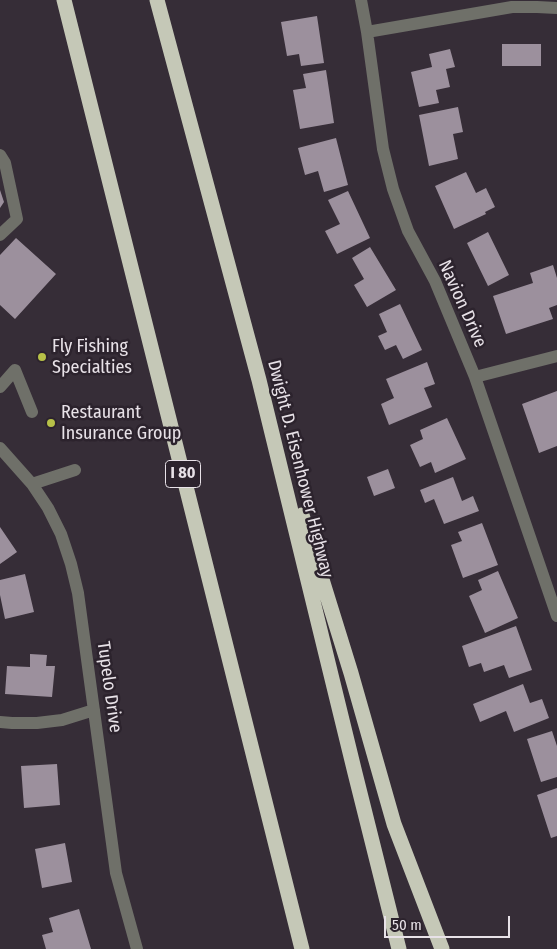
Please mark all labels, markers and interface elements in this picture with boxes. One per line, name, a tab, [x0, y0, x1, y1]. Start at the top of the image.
street label: Navion Drive	[433, 257, 491, 351]
place label: Fly Fishing Specialties	[52, 336, 132, 378]
marker: Fly Fishing Specialties	[36, 351, 48, 363]
street label: Dwight D. Eisenhower Highway	[262, 358, 338, 580]
place label: Restaurant Insurance Group	[61, 402, 181, 444]
marker: Restaurant Insurance Group	[45, 417, 57, 429]
road number: I 80	[166, 460, 200, 488]
street label: Tupelo Drive	[92, 640, 126, 734]
scale bar	[387, 906, 513, 938]
text: 50 m	[392, 916, 422, 934]

